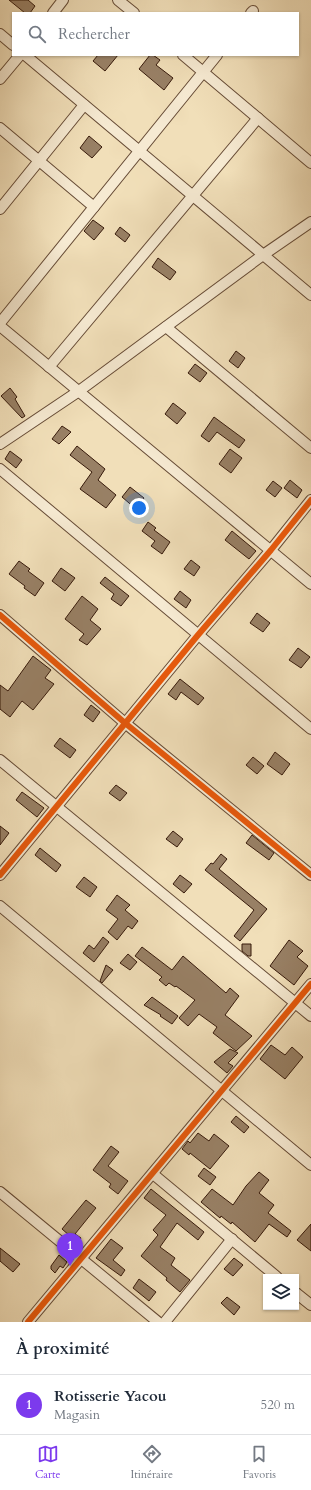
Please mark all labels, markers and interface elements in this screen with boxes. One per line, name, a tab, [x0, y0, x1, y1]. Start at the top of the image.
search box	[12, 12, 299, 56]
icon: search	[26, 23, 48, 45]
text: Rechercher	[58, 24, 130, 44]
your location	[129, 498, 149, 518]
pin: 1	[57, 1233, 83, 1266]
map controls	[263, 1274, 299, 1310]
button: layers	[263, 1274, 299, 1310]
text: À proximité	[16, 1337, 110, 1360]
text: Rotisserie Yacou	[54, 1386, 167, 1406]
text: 1	[26, 1396, 32, 1414]
text: 520 m	[261, 1396, 295, 1414]
text: Magasin	[54, 1406, 100, 1424]
tab: Carte	[35, 1443, 61, 1482]
tab: Itinéraire	[130, 1443, 173, 1482]
tab: Favoris	[243, 1443, 276, 1482]

